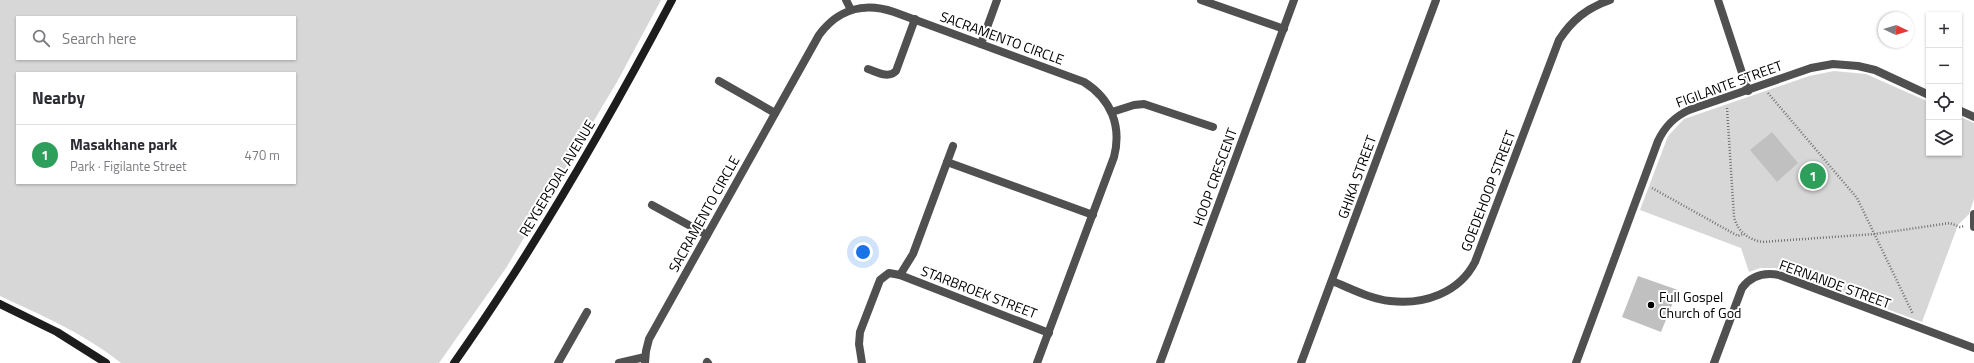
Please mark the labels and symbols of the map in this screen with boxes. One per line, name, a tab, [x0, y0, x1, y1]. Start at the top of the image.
street label: SACRAMENTO CIRCLE	[937, 5, 1067, 70]
north arrow	[1878, 12, 1914, 48]
street label: FIGILANTE STREET	[1673, 54, 1786, 113]
street label: REYGERSDAL AVENUE	[513, 115, 600, 240]
street label: HOOP CRESCENT	[1187, 124, 1242, 229]
street label: GOEDEHOOP STREET	[1455, 127, 1521, 254]
street label: GHIKA STREET	[1332, 132, 1382, 221]
street label: SACRAMENTO CIRCLE	[663, 151, 744, 276]
pin: 1	[1800, 161, 1826, 191]
your location	[853, 242, 873, 262]
street label: FERNANDE STREET	[1776, 254, 1894, 314]
street label: STARBROEK STREET	[918, 260, 1041, 324]
place label: Full Gospel Church of God	[1659, 286, 1742, 323]
marker: Full Gospel Church of God	[1646, 300, 1656, 310]

